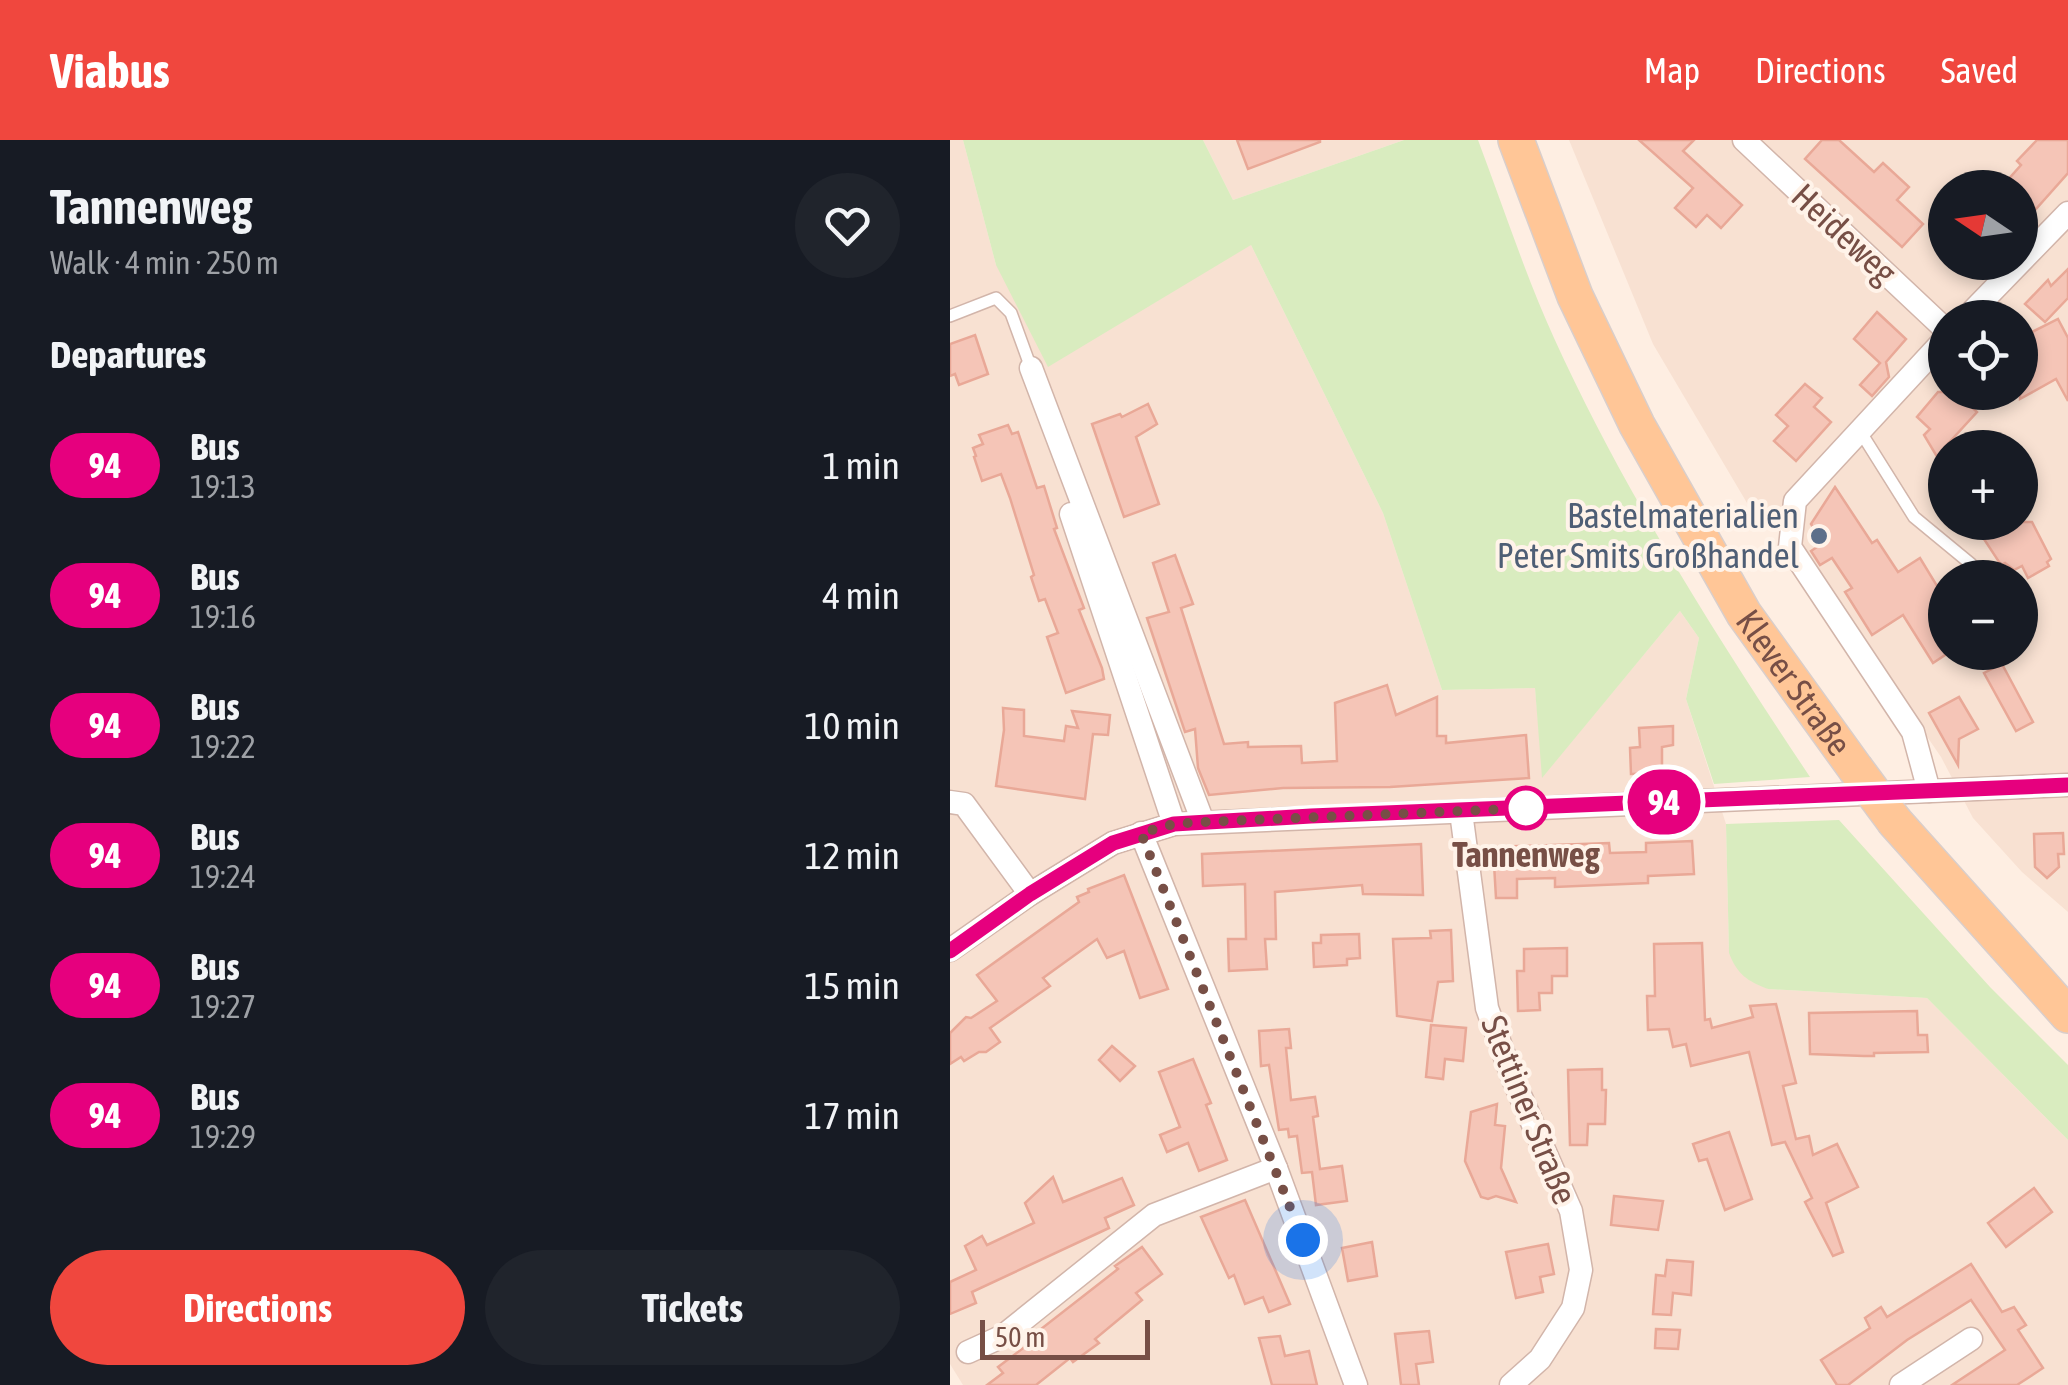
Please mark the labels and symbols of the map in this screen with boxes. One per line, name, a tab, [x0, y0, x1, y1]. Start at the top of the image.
north arrow	[1928, 170, 2038, 280]
street label: Heideweg	[1784, 175, 1905, 292]
place label: Bastelmaterialien Peter Smits Großhandel	[1497, 495, 1799, 575]
marker: Bastelmaterialien Peter Smits Großhandel	[1808, 525, 1830, 547]
street label: Klever Straße	[1729, 602, 1860, 763]
line badge: 94	[1619, 770, 1709, 834]
marker: Tannenweg	[1505, 787, 1547, 829]
place label: Tannenweg	[1452, 834, 1601, 874]
street label: Stettiner Straße	[1474, 1010, 1586, 1210]
your location	[1278, 1215, 1328, 1265]
scale bar	[980, 1315, 1150, 1360]

